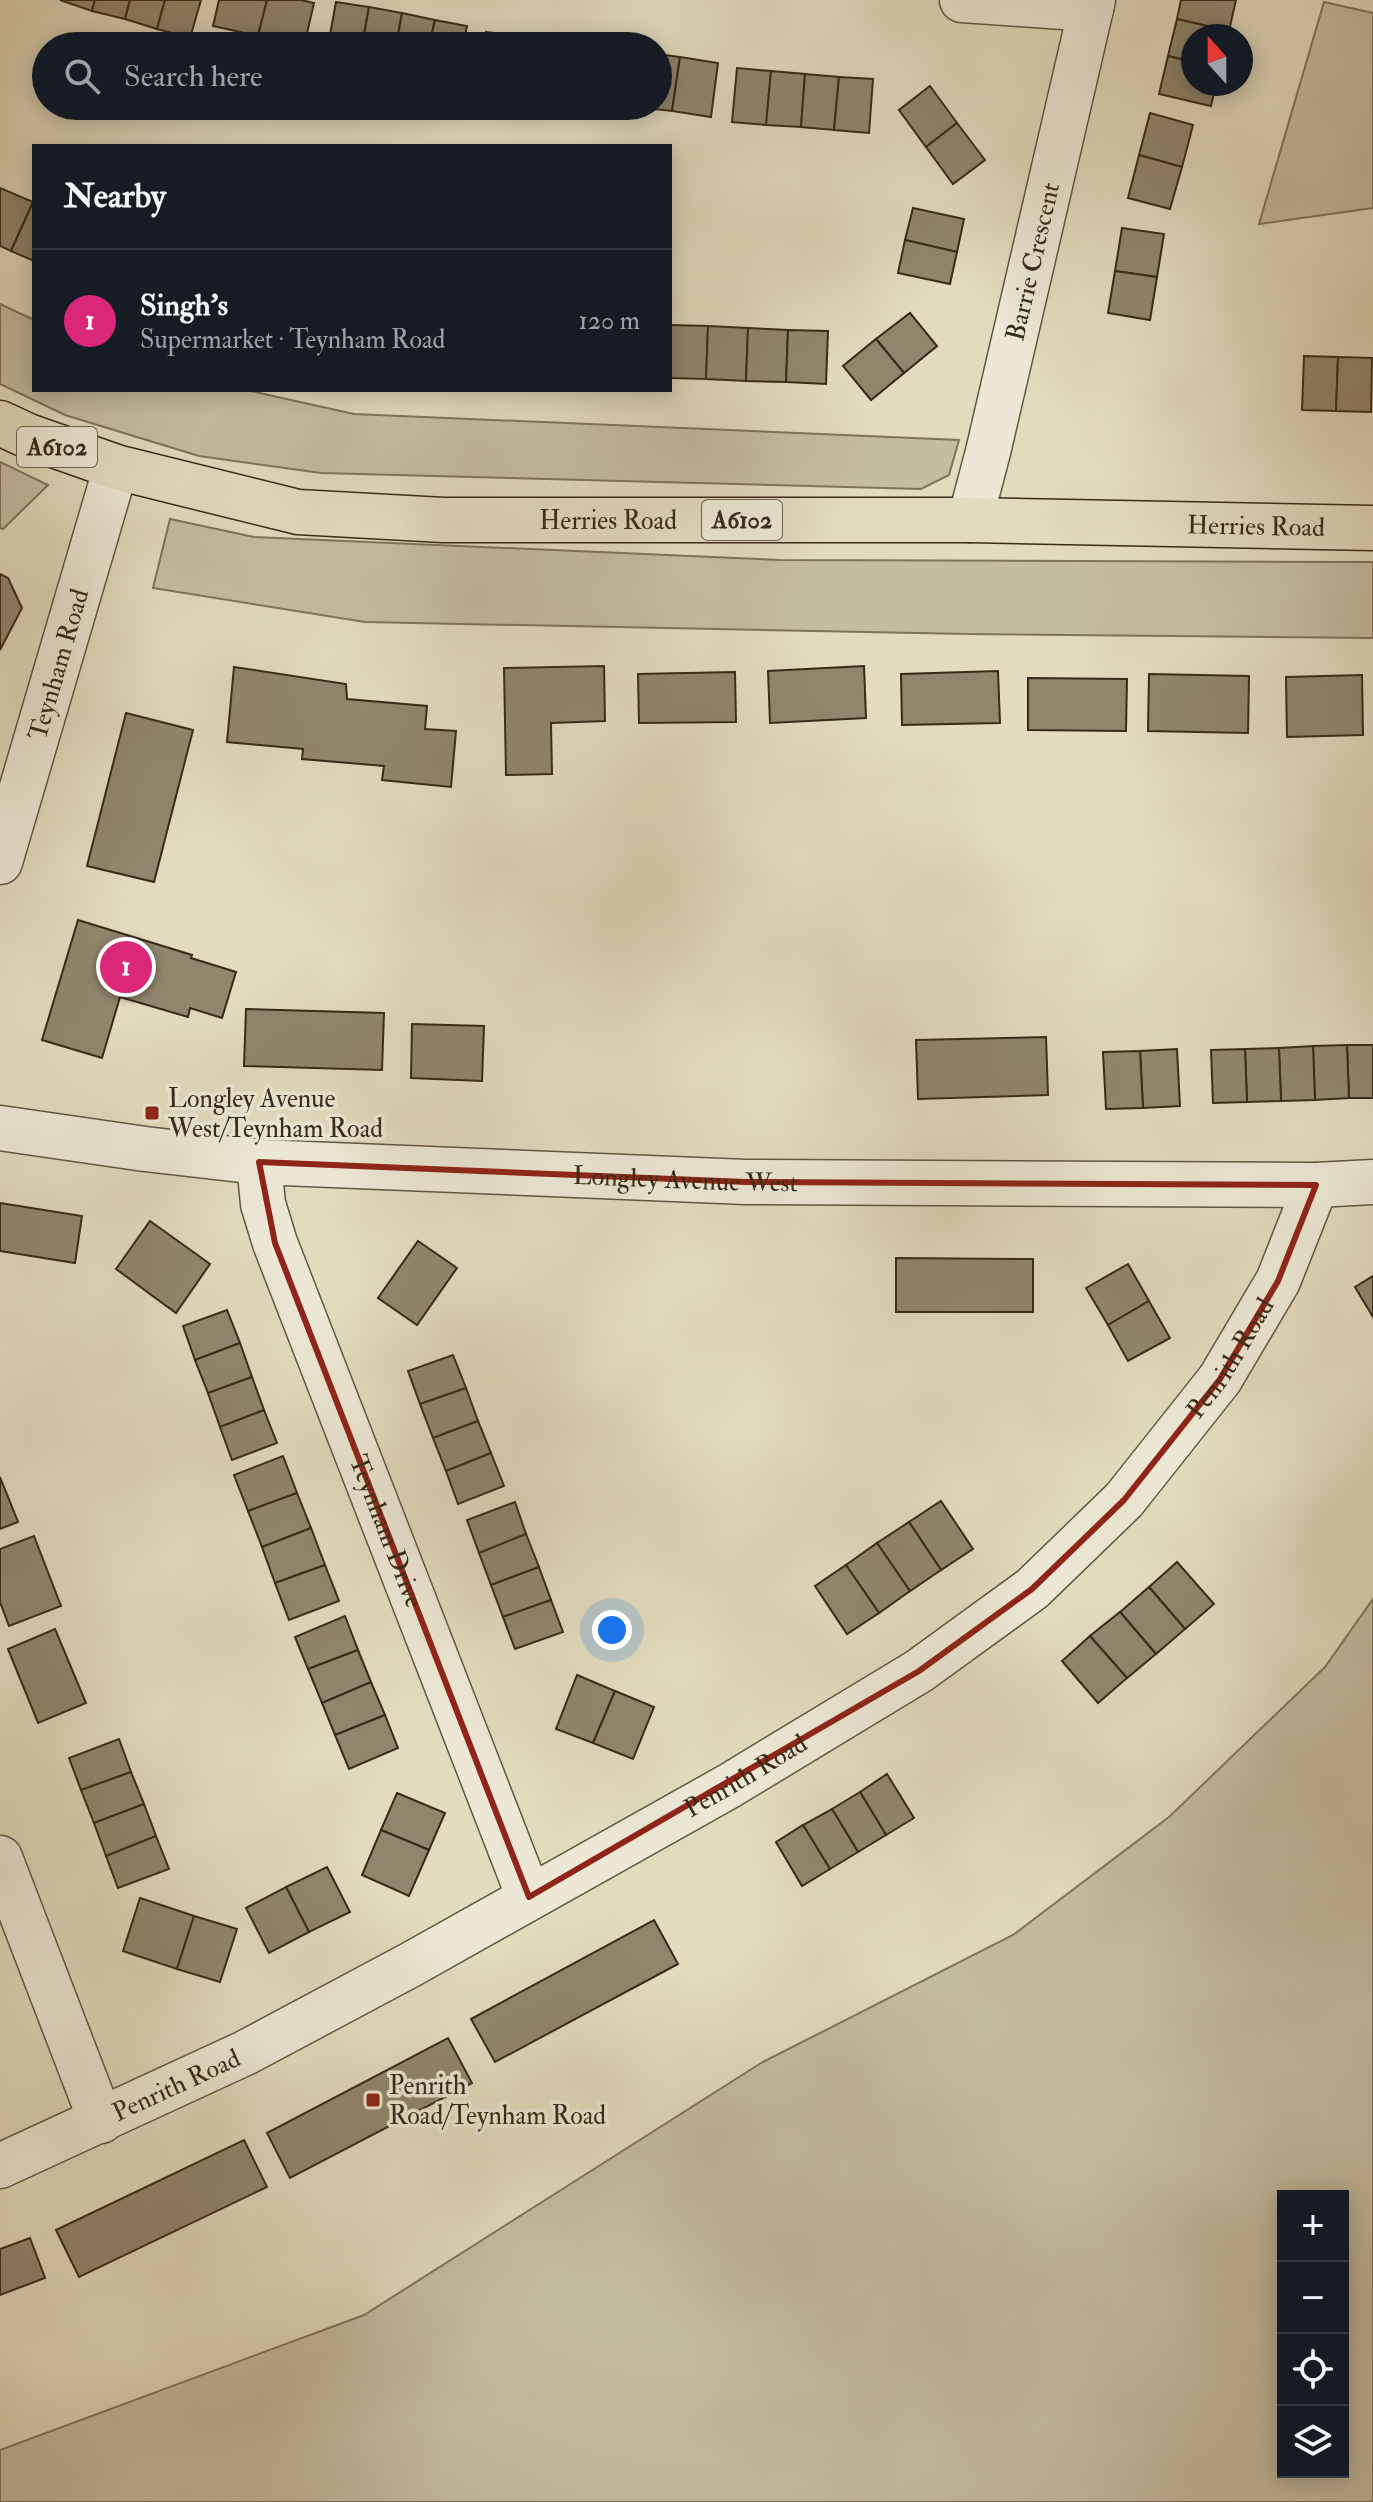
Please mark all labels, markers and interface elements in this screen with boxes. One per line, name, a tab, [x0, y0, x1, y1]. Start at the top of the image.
north arrow	[1181, 24, 1253, 96]
search box	[32, 32, 672, 120]
icon: search	[60, 54, 104, 98]
text: Search here	[124, 58, 263, 95]
text: Nearby	[64, 175, 166, 218]
street label: Barrie Crescent	[999, 179, 1067, 344]
text: Singh's	[140, 287, 228, 324]
text: 1	[85, 305, 95, 337]
text: 120 m	[579, 305, 640, 337]
text: Supermarket · Teynham Road	[140, 324, 445, 356]
road number: A6102	[17, 427, 97, 467]
road number: A6102	[702, 500, 782, 540]
street label: Herries Road	[539, 505, 677, 537]
street label: Herries Road	[1187, 509, 1325, 544]
street label: Teynham Road	[22, 585, 96, 744]
pin: 1	[100, 937, 152, 997]
place label: Longley Avenue West/Teynham Road	[167, 1083, 383, 1145]
marker: Longley Avenue West/Teynham Road	[143, 1104, 161, 1122]
street label: Longley Avenue West	[572, 1160, 798, 1199]
street label: Penrith Road	[1180, 1292, 1282, 1425]
street label: Teynham Drive	[342, 1450, 430, 1613]
your location	[592, 1610, 632, 1650]
street label: Penrith Road	[679, 1727, 813, 1825]
street label: Penrith Road	[108, 2042, 246, 2129]
place label: Penrith Road/Teynham Road	[389, 2070, 606, 2132]
marker: Penrith Road/Teynham Road	[364, 2091, 382, 2109]
map controls	[1277, 2190, 1349, 2478]
button: +	[1277, 2190, 1349, 2262]
button: −	[1277, 2262, 1349, 2334]
button: locate	[1277, 2334, 1349, 2406]
button: layers	[1277, 2406, 1349, 2478]

